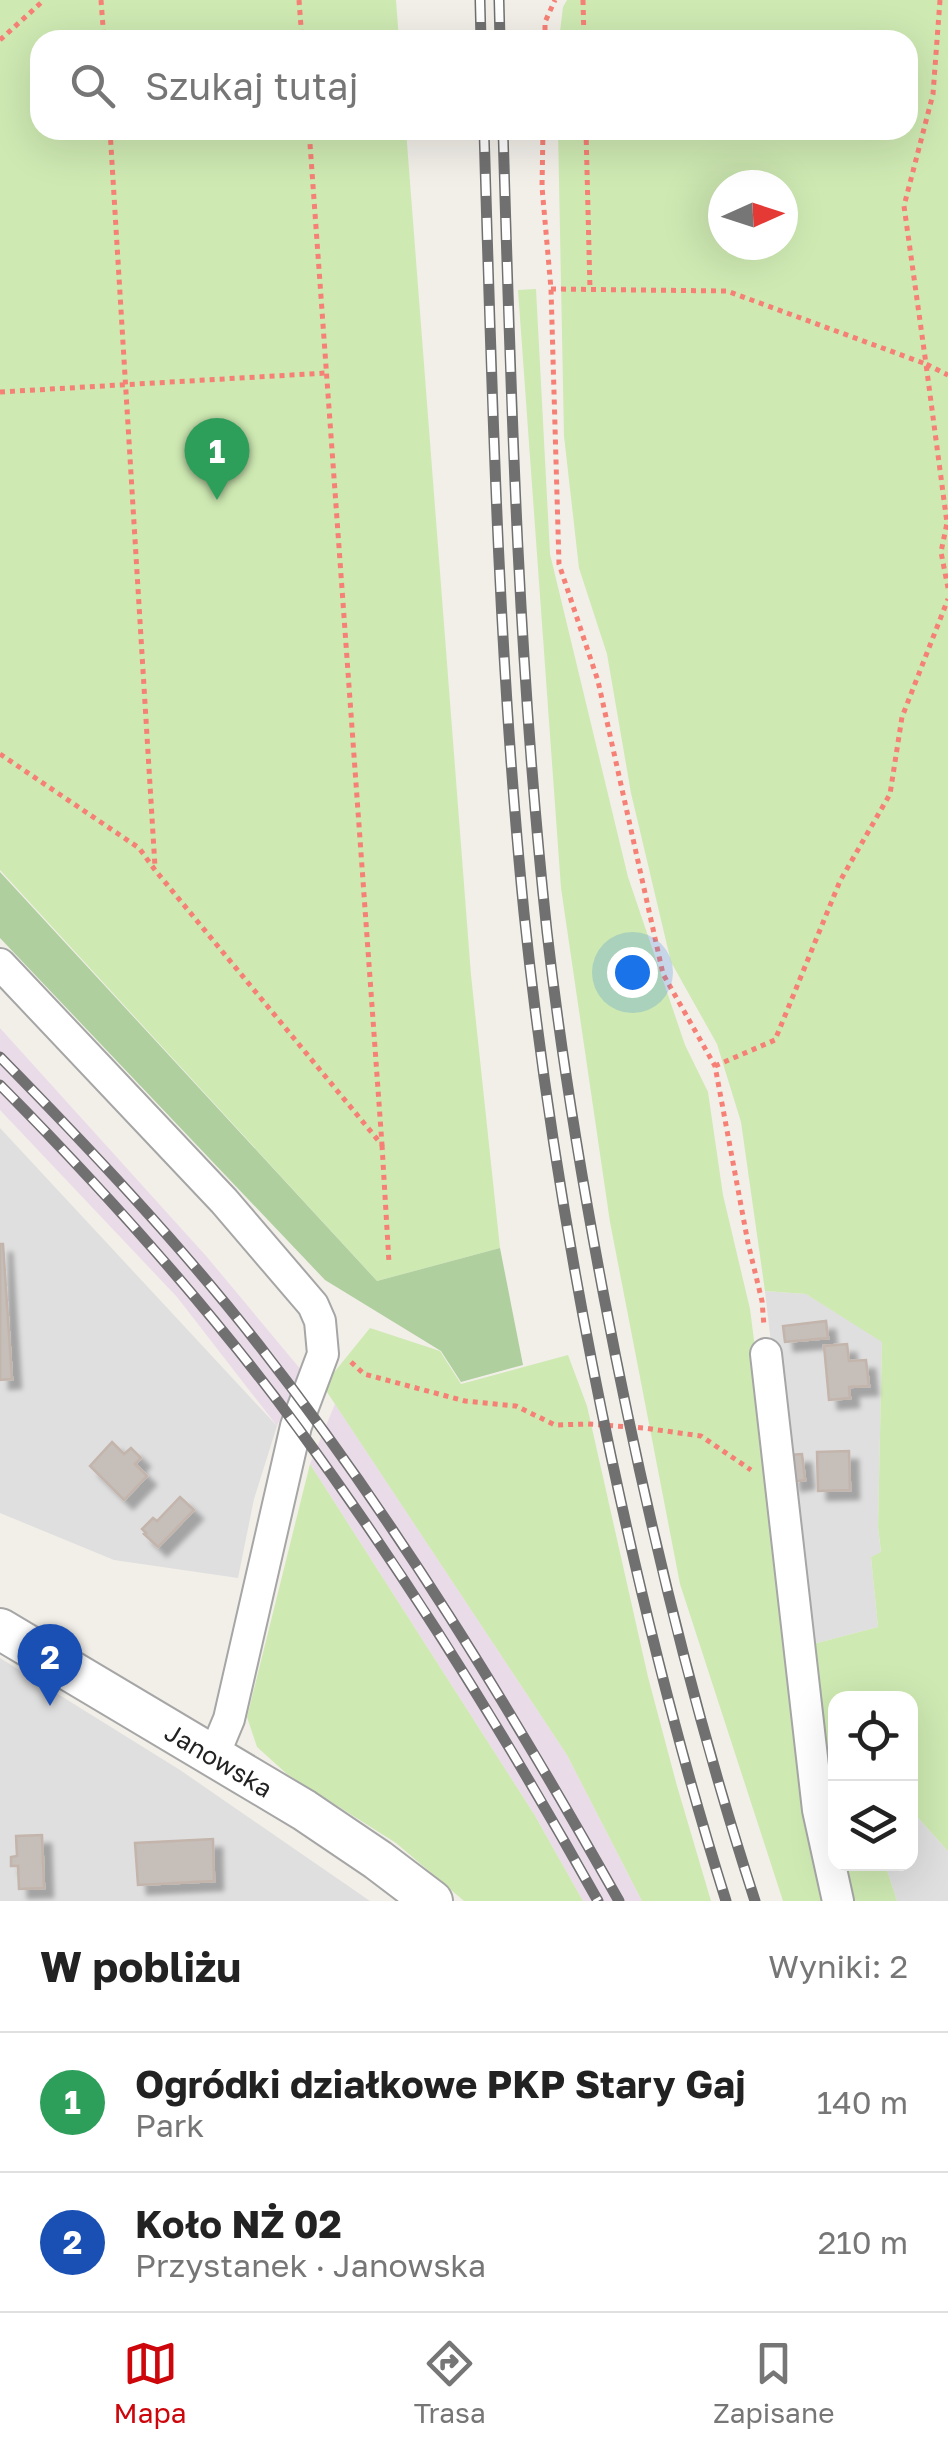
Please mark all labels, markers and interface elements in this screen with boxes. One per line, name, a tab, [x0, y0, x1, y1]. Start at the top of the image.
search box	[30, 30, 918, 140]
icon: search	[65, 58, 120, 113]
text: Szukaj tutaj	[145, 63, 359, 108]
north arrow	[708, 170, 798, 260]
pin: 1	[184, 418, 250, 500]
your location	[607, 947, 658, 998]
pin: 2	[18, 1624, 82, 1706]
map controls	[828, 1691, 918, 1871]
button: locate	[828, 1691, 918, 1781]
street label: Janowska	[160, 1716, 278, 1803]
button: layers	[828, 1781, 918, 1871]
text: W pobliżu	[40, 1941, 241, 1991]
text: Wyniki: 2	[768, 1947, 908, 1985]
text: Ogródki działkowe PKP Stary Gaj	[135, 2061, 746, 2106]
text: 1	[64, 2083, 81, 2121]
text: 140 m	[817, 2083, 908, 2121]
text: Park	[135, 2106, 204, 2144]
text: Koło NŻ 02	[135, 2201, 342, 2246]
text: 2	[63, 2223, 82, 2261]
text: 210 m	[818, 2223, 908, 2261]
text: Przystanek · Janowska	[135, 2246, 486, 2284]
tab: Mapa	[114, 2336, 187, 2429]
tab: Trasa	[414, 2336, 486, 2429]
tab: Zapisane	[713, 2336, 834, 2429]

